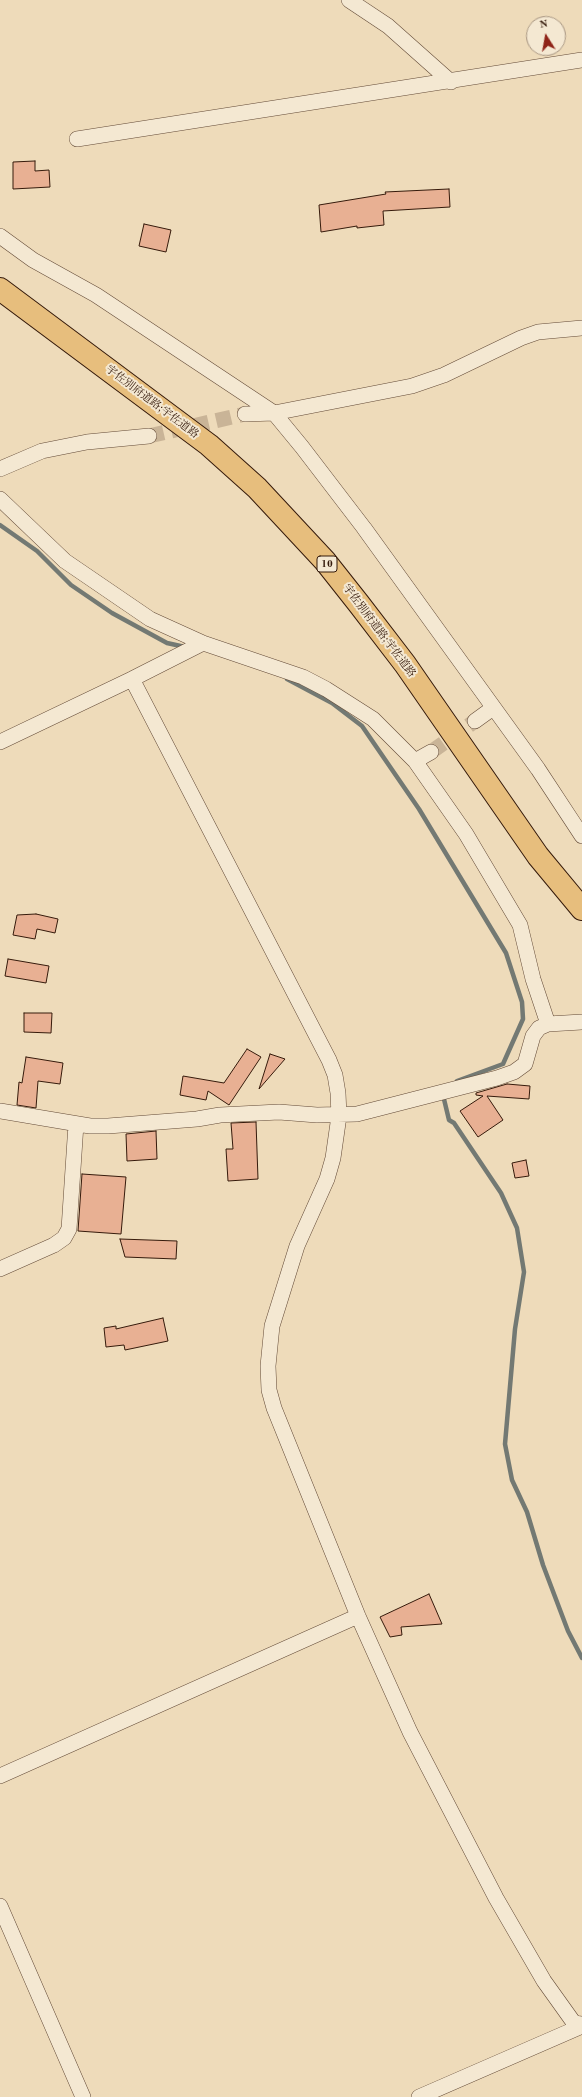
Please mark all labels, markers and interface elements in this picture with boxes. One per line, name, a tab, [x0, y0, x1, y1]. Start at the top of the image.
north arrow	[526, 16, 566, 56]
text: N	[539, 19, 549, 31]
street label: 宇佐別府道路;宇佐道路	[103, 363, 201, 441]
road number: 10	[317, 556, 337, 572]
street label: 宇佐別府道路;宇佐道路	[340, 582, 418, 680]

